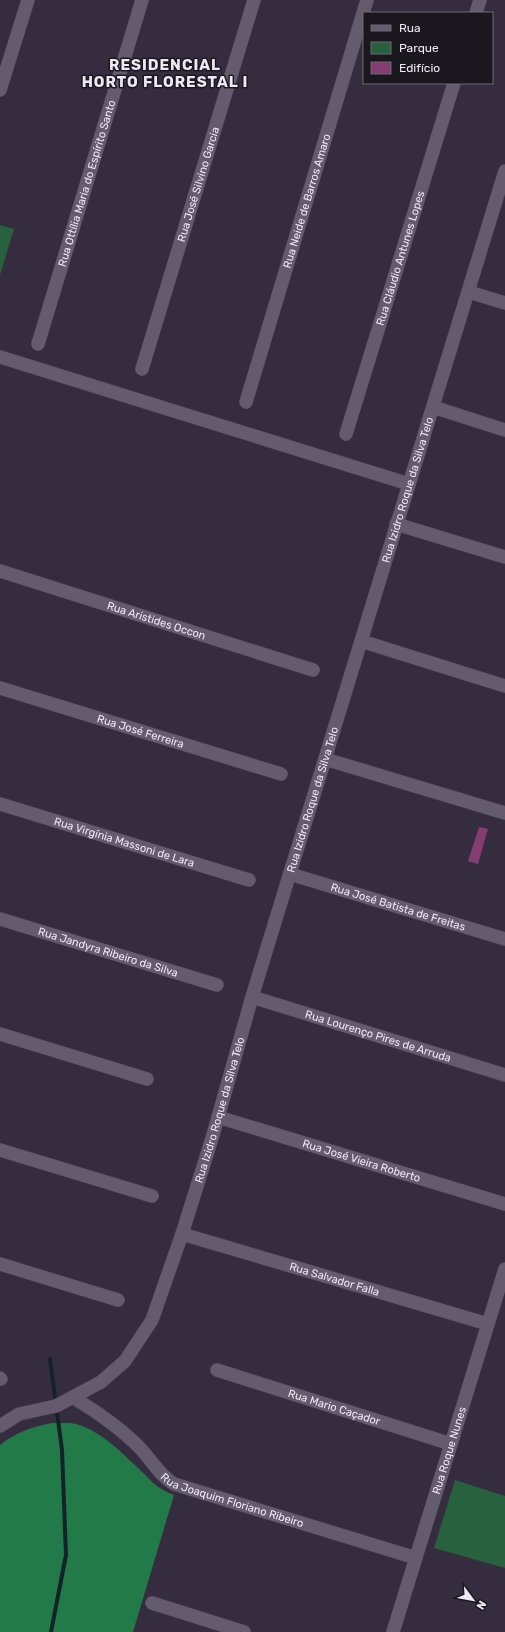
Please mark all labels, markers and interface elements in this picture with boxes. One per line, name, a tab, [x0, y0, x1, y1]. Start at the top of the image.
legend	[363, 12, 493, 84]
text: Rua	[399, 21, 421, 35]
text: Parque	[399, 41, 439, 55]
district label: RESIDENCIAL HORTO FLORESTAL I	[82, 56, 248, 91]
text: Edifício	[399, 61, 440, 75]
street label: Rua Ottília Maria do Espírito Santo	[55, 98, 118, 268]
street label: Rua José Silvino Garcia	[174, 125, 222, 243]
street label: Rua Neide de Barros Amaro	[280, 132, 333, 270]
street label: Rua Cláudio Antunes Lopes	[373, 189, 427, 327]
street label: Rua Izidro Roque da Silva Telo	[379, 415, 436, 564]
street label: Rua Aristides Occon	[105, 599, 207, 642]
street label: Rua José Ferreira	[96, 712, 186, 750]
street label: Rua Izidro Roque da Silva Telo	[284, 725, 341, 874]
street label: Rua Virgínia Massoni de Lara	[53, 814, 196, 869]
street label: Rua José Batista de Freitas	[329, 880, 467, 933]
street label: Rua Jandyra Ribeiro da Silva	[37, 924, 180, 979]
street label: Rua Lourenço Pires de Arruda	[304, 1007, 453, 1065]
street label: Rua Izidro Roque da Silva Telo	[192, 1035, 247, 1185]
street label: Rua José Vieira Roberto	[301, 1136, 422, 1185]
street label: Rua Salvador Falla	[288, 1259, 381, 1298]
street label: Rua Mario Caçador	[287, 1386, 383, 1428]
street label: Rua Roque Nunes	[429, 1405, 469, 1496]
street label: Rua Joaquim Floriano Ribeiro	[158, 1470, 305, 1530]
north arrow	[453, 1580, 493, 1620]
text: N	[473, 1598, 489, 1612]

